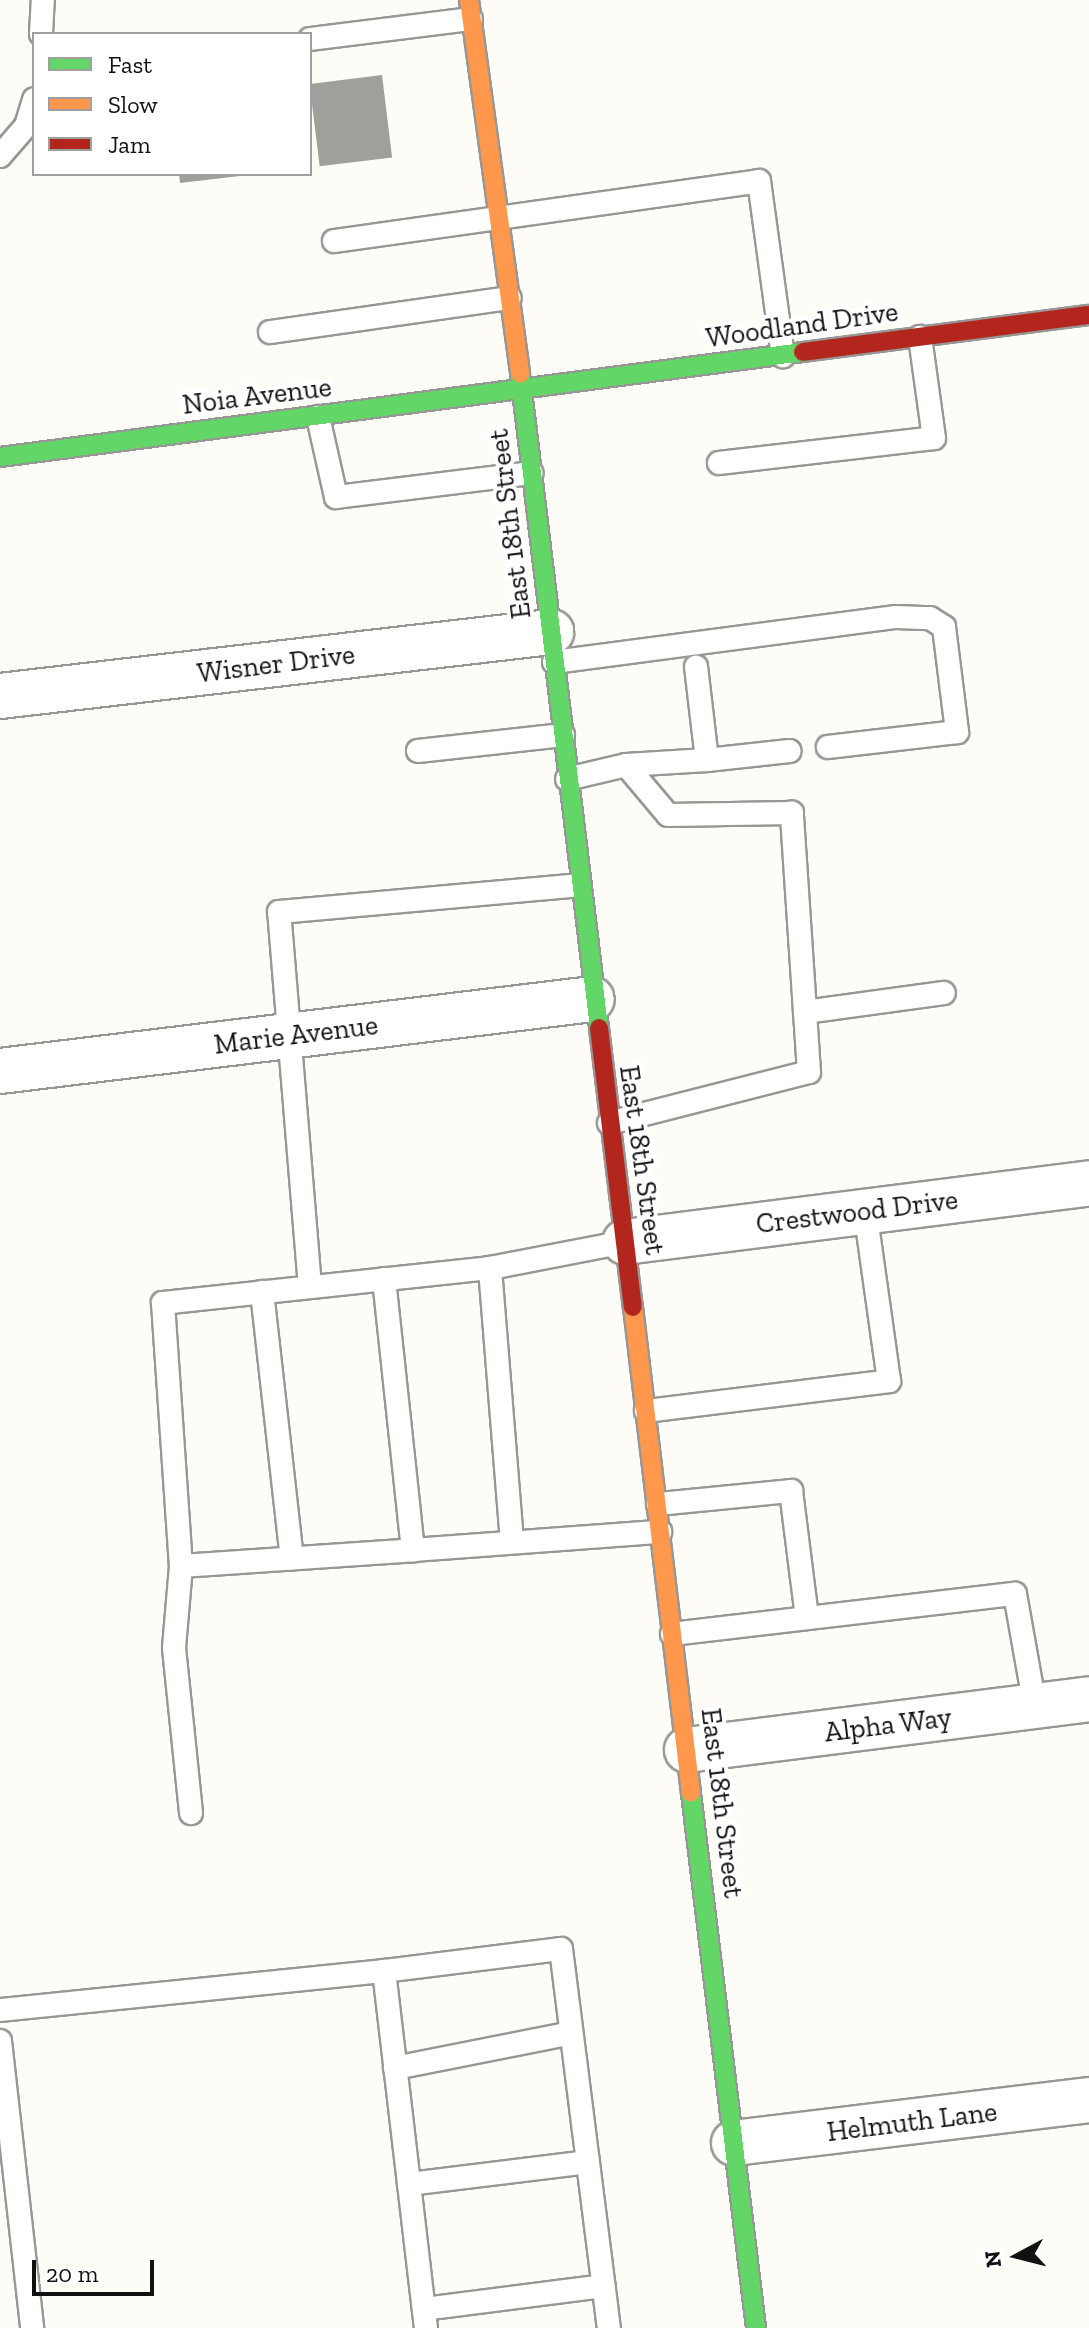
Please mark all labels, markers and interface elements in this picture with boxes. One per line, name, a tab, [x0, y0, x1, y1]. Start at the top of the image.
legend	[32, 32, 312, 176]
text: Fast	[108, 50, 152, 79]
text: Slow	[108, 90, 158, 119]
text: Jam	[108, 130, 151, 159]
street label: Woodland Drive	[704, 295, 900, 355]
street label: Noia Avenue	[180, 370, 334, 422]
street label: East 18th Street	[482, 427, 538, 621]
street label: Wisner Drive	[195, 638, 357, 690]
street label: Marie Avenue	[212, 1008, 380, 1062]
street label: East 18th Street	[612, 1063, 672, 1257]
street label: Crestwood Drive	[754, 1183, 960, 1241]
street label: Alpha Way	[822, 1700, 954, 1750]
street label: East 18th Street	[694, 1706, 750, 1900]
street label: Helmuth Lane	[825, 2095, 999, 2149]
north arrow	[977, 2216, 1057, 2296]
scale bar	[36, 2244, 158, 2294]
text: N	[978, 2249, 1007, 2269]
text: 20 m	[46, 2259, 98, 2288]

